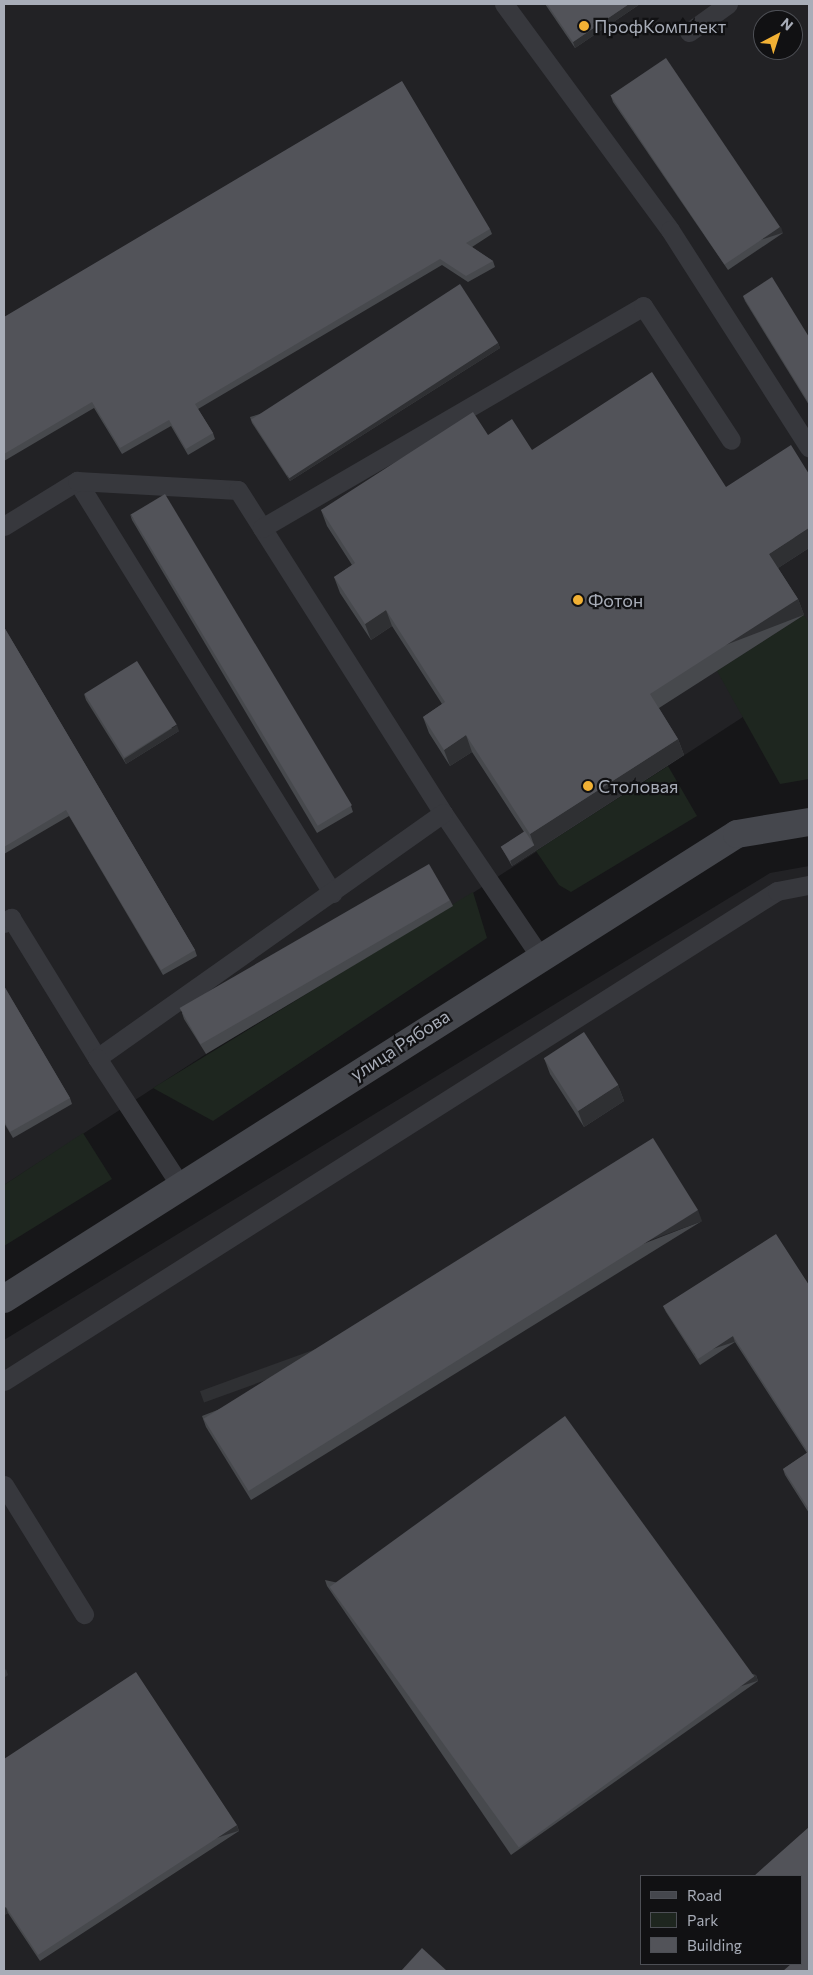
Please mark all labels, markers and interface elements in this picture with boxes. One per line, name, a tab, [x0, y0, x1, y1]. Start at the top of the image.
north arrow	[753, 10, 803, 60]
text: N	[778, 14, 797, 34]
place label: ПрофКомплект	[594, 15, 726, 37]
marker: ПрофКомплект	[578, 20, 590, 32]
place label: Фотон	[588, 589, 643, 611]
marker: Фотон	[572, 594, 584, 606]
place label: Столовая	[598, 775, 679, 797]
marker: Столовая	[582, 780, 594, 792]
street label: улица Рябова	[346, 1005, 454, 1085]
legend	[640, 1875, 803, 1965]
text: Road	[687, 1886, 722, 1904]
text: Park	[687, 1911, 718, 1929]
text: Building	[687, 1936, 742, 1954]

